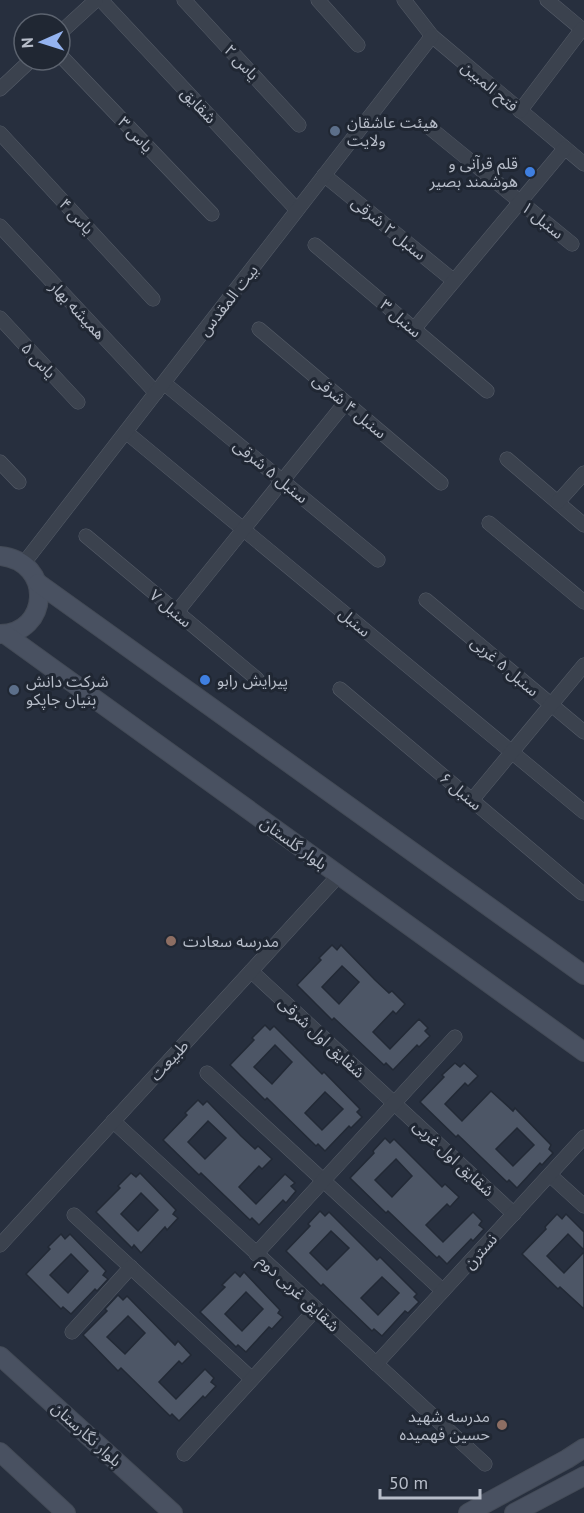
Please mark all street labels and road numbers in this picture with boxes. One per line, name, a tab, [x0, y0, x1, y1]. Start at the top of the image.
street label: یاس ۲	[220, 40, 264, 84]
street label: فتح المبین	[456, 56, 523, 118]
street label: شقایق	[176, 83, 221, 128]
street label: یاس ۳	[114, 112, 158, 156]
street label: سنبل ۲ شرقی	[348, 192, 430, 264]
street label: یاس ۴	[55, 194, 99, 238]
street label: سنبل ۱	[518, 197, 568, 243]
street label: بیت المقدس	[194, 260, 262, 340]
street label: همیشه بهار	[45, 276, 110, 344]
street label: سنبل ۳	[376, 294, 426, 342]
street label: یاس ۵	[17, 338, 61, 382]
street label: سنبل ۴ شرقی	[309, 369, 391, 443]
street label: سنبل ۵ شرقی	[230, 435, 312, 507]
street label: سنبل ۷	[146, 585, 196, 631]
street label: سنبل	[335, 603, 375, 641]
street label: سنبل ۵ غربی	[467, 632, 543, 700]
street label: سنبل ۶	[436, 768, 486, 814]
street label: بلوار گلستان	[257, 812, 331, 874]
street label: شقایق اول شرقی	[274, 992, 369, 1083]
street label: طبیعت	[145, 1035, 193, 1085]
street label: شقایق اول غربی	[409, 1115, 499, 1201]
street label: نسترن	[459, 1229, 501, 1273]
street label: شقایق غربی دوم	[252, 1250, 344, 1338]
street label: بلوار نگارستان	[48, 1397, 126, 1471]

